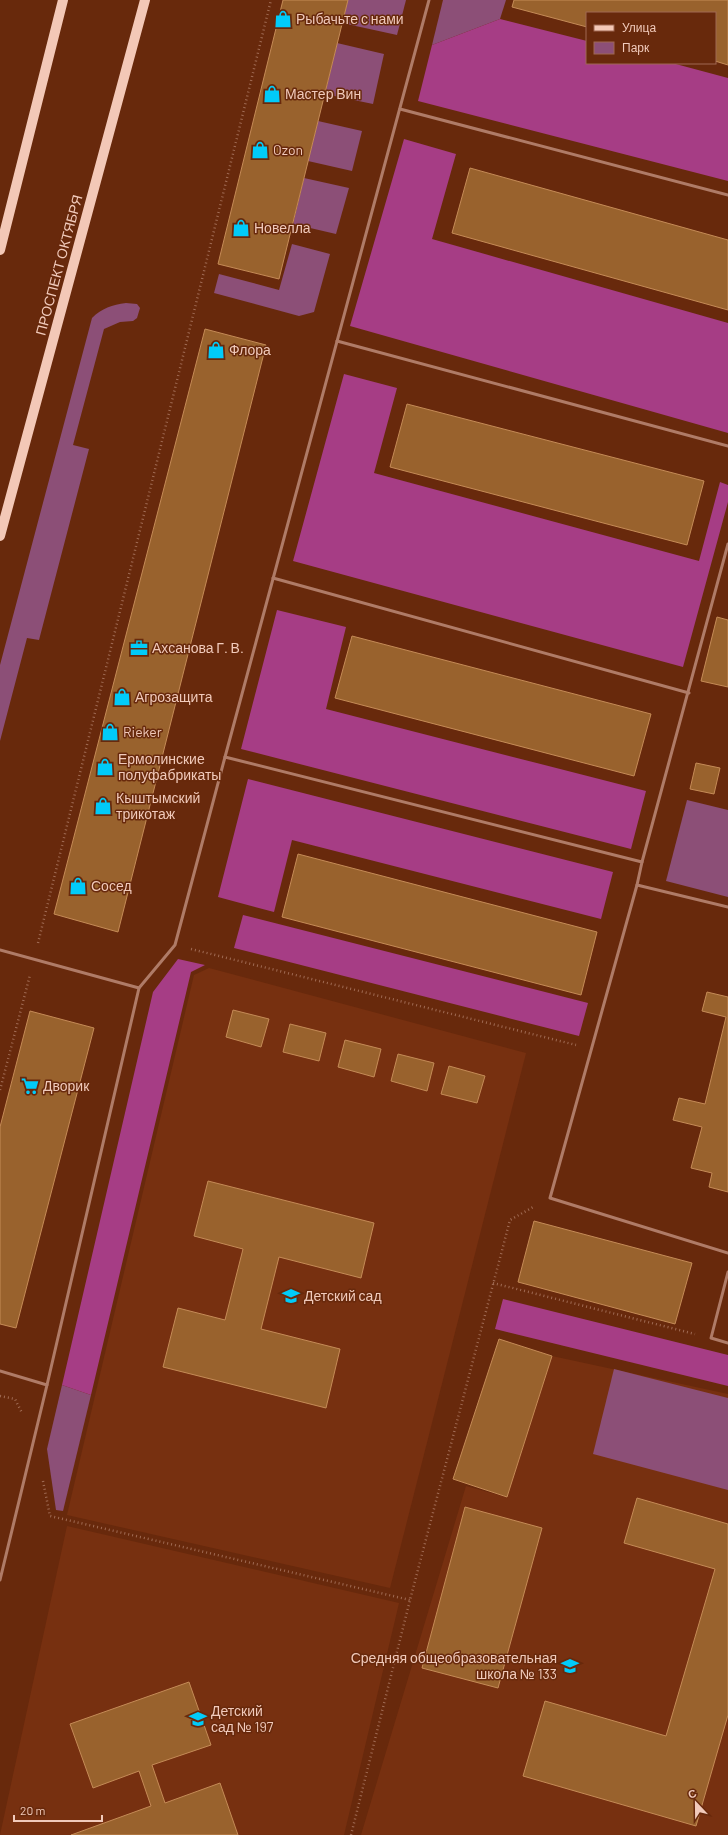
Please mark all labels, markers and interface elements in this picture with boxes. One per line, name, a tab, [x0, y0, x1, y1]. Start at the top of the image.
shop icon: Рыбачьте с нами	[273, 9, 293, 29]
place label: Рыбачьте с нами	[296, 10, 404, 27]
legend	[586, 12, 716, 64]
text: Улица	[622, 20, 656, 35]
text: Парк	[622, 40, 650, 55]
shop icon: Мастер Вин	[262, 84, 282, 104]
place label: Мастер Вин	[285, 85, 361, 102]
shop icon: Ozon	[250, 140, 270, 160]
place label: Ozon	[273, 141, 303, 158]
street label: ПРОСПЕКТ ОКТЯБРЯ	[32, 193, 85, 337]
shop icon: Новелла	[231, 218, 251, 238]
place label: Новелла	[254, 219, 311, 236]
shop icon: Флора	[206, 340, 226, 360]
place label: Флора	[229, 341, 271, 358]
office icon: Ахсанова Г. В.	[129, 638, 149, 658]
place label: Ахсанова Г. В.	[152, 639, 244, 656]
shop icon: Агрозащита	[112, 687, 132, 707]
place label: Агрозащита	[135, 688, 213, 705]
shop icon: Rieker	[100, 722, 120, 742]
place label: Rieker	[123, 723, 162, 740]
place label: Ермолинские полуфабрикаты	[118, 750, 221, 783]
shop icon: Ермолинские полуфабрикаты	[95, 757, 115, 777]
place label: Кыштымский трикотаж	[116, 789, 200, 822]
shop icon: Кыштымский трикотаж	[93, 796, 113, 816]
shop icon: Сосед	[68, 876, 88, 896]
place label: Сосед	[91, 877, 132, 894]
supermarket icon: Дворик	[20, 1076, 40, 1096]
place label: Дворик	[43, 1077, 90, 1094]
school or university icon: Детский сад	[281, 1286, 301, 1306]
place label: Детский сад	[304, 1287, 382, 1304]
place label: Средняя общеобразовательная школа № 133	[351, 1649, 557, 1682]
school or university icon: Средняя общеобразовательная школа № 133	[560, 1656, 580, 1676]
place label: Детский сад № 197	[211, 1702, 274, 1735]
school or university icon: Детский сад № 197	[188, 1709, 208, 1729]
north arrow	[676, 1783, 716, 1823]
text: С	[686, 1786, 698, 1801]
scale bar	[14, 1797, 102, 1823]
text: 20 m	[20, 1803, 46, 1817]

